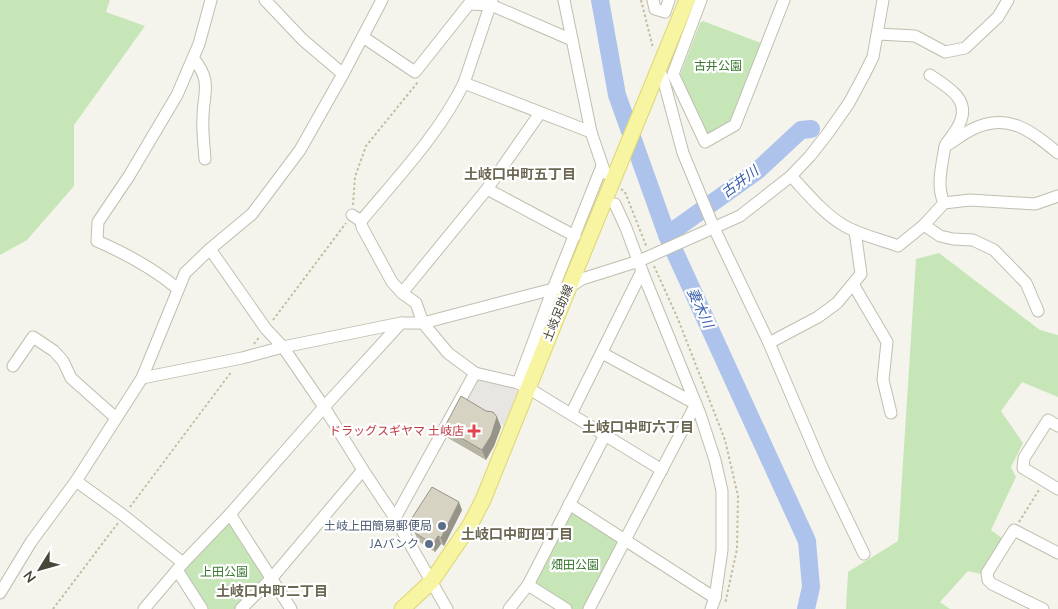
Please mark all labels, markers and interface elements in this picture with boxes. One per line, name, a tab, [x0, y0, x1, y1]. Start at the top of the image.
park label: 古井公園	[694, 58, 742, 74]
water label: 古井川	[718, 161, 764, 202]
district label: 土岐口中町五丁目	[464, 165, 576, 184]
street label: 土岐足助線	[539, 282, 577, 344]
water label: 妻木川	[683, 285, 718, 333]
district label: 土岐口中町六丁目	[582, 418, 694, 437]
place label: ドラッグスギヤマ 土岐店	[329, 423, 464, 439]
marker: ドラッグスギヤマ 土岐店	[468, 425, 480, 437]
place label: 土岐上田簡易郵便局	[324, 518, 432, 534]
marker: 土岐上田簡易郵便局	[436, 520, 448, 532]
district label: 土岐口中町四丁目	[461, 525, 573, 544]
place label: JAバンク	[369, 536, 419, 552]
marker: JAバンク	[423, 538, 435, 550]
north arrow	[15, 544, 65, 594]
park label: 畑田公園	[551, 557, 599, 573]
park label: 上田公園	[200, 564, 248, 580]
text: N	[19, 567, 41, 586]
district label: 土岐口中町二丁目	[216, 582, 328, 601]

